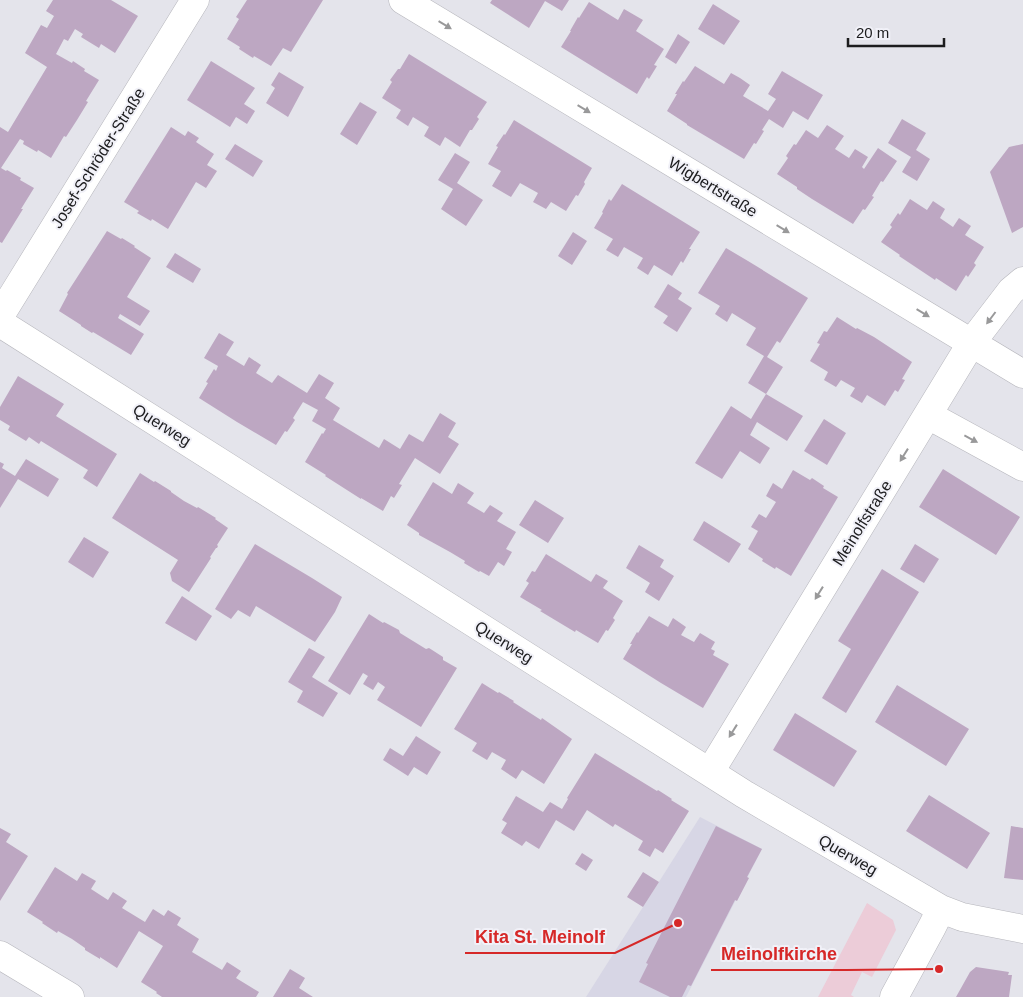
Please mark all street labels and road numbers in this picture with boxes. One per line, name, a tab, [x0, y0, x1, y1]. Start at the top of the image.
street label: Josef-Schröder-Straße	[48, 85, 148, 231]
street label: Wigbertstraße	[666, 154, 761, 220]
street label: Querweg	[130, 401, 194, 449]
street label: Meinolfstraße	[829, 477, 895, 569]
street label: Querweg	[472, 618, 536, 666]
street label: Querweg	[816, 831, 880, 879]

